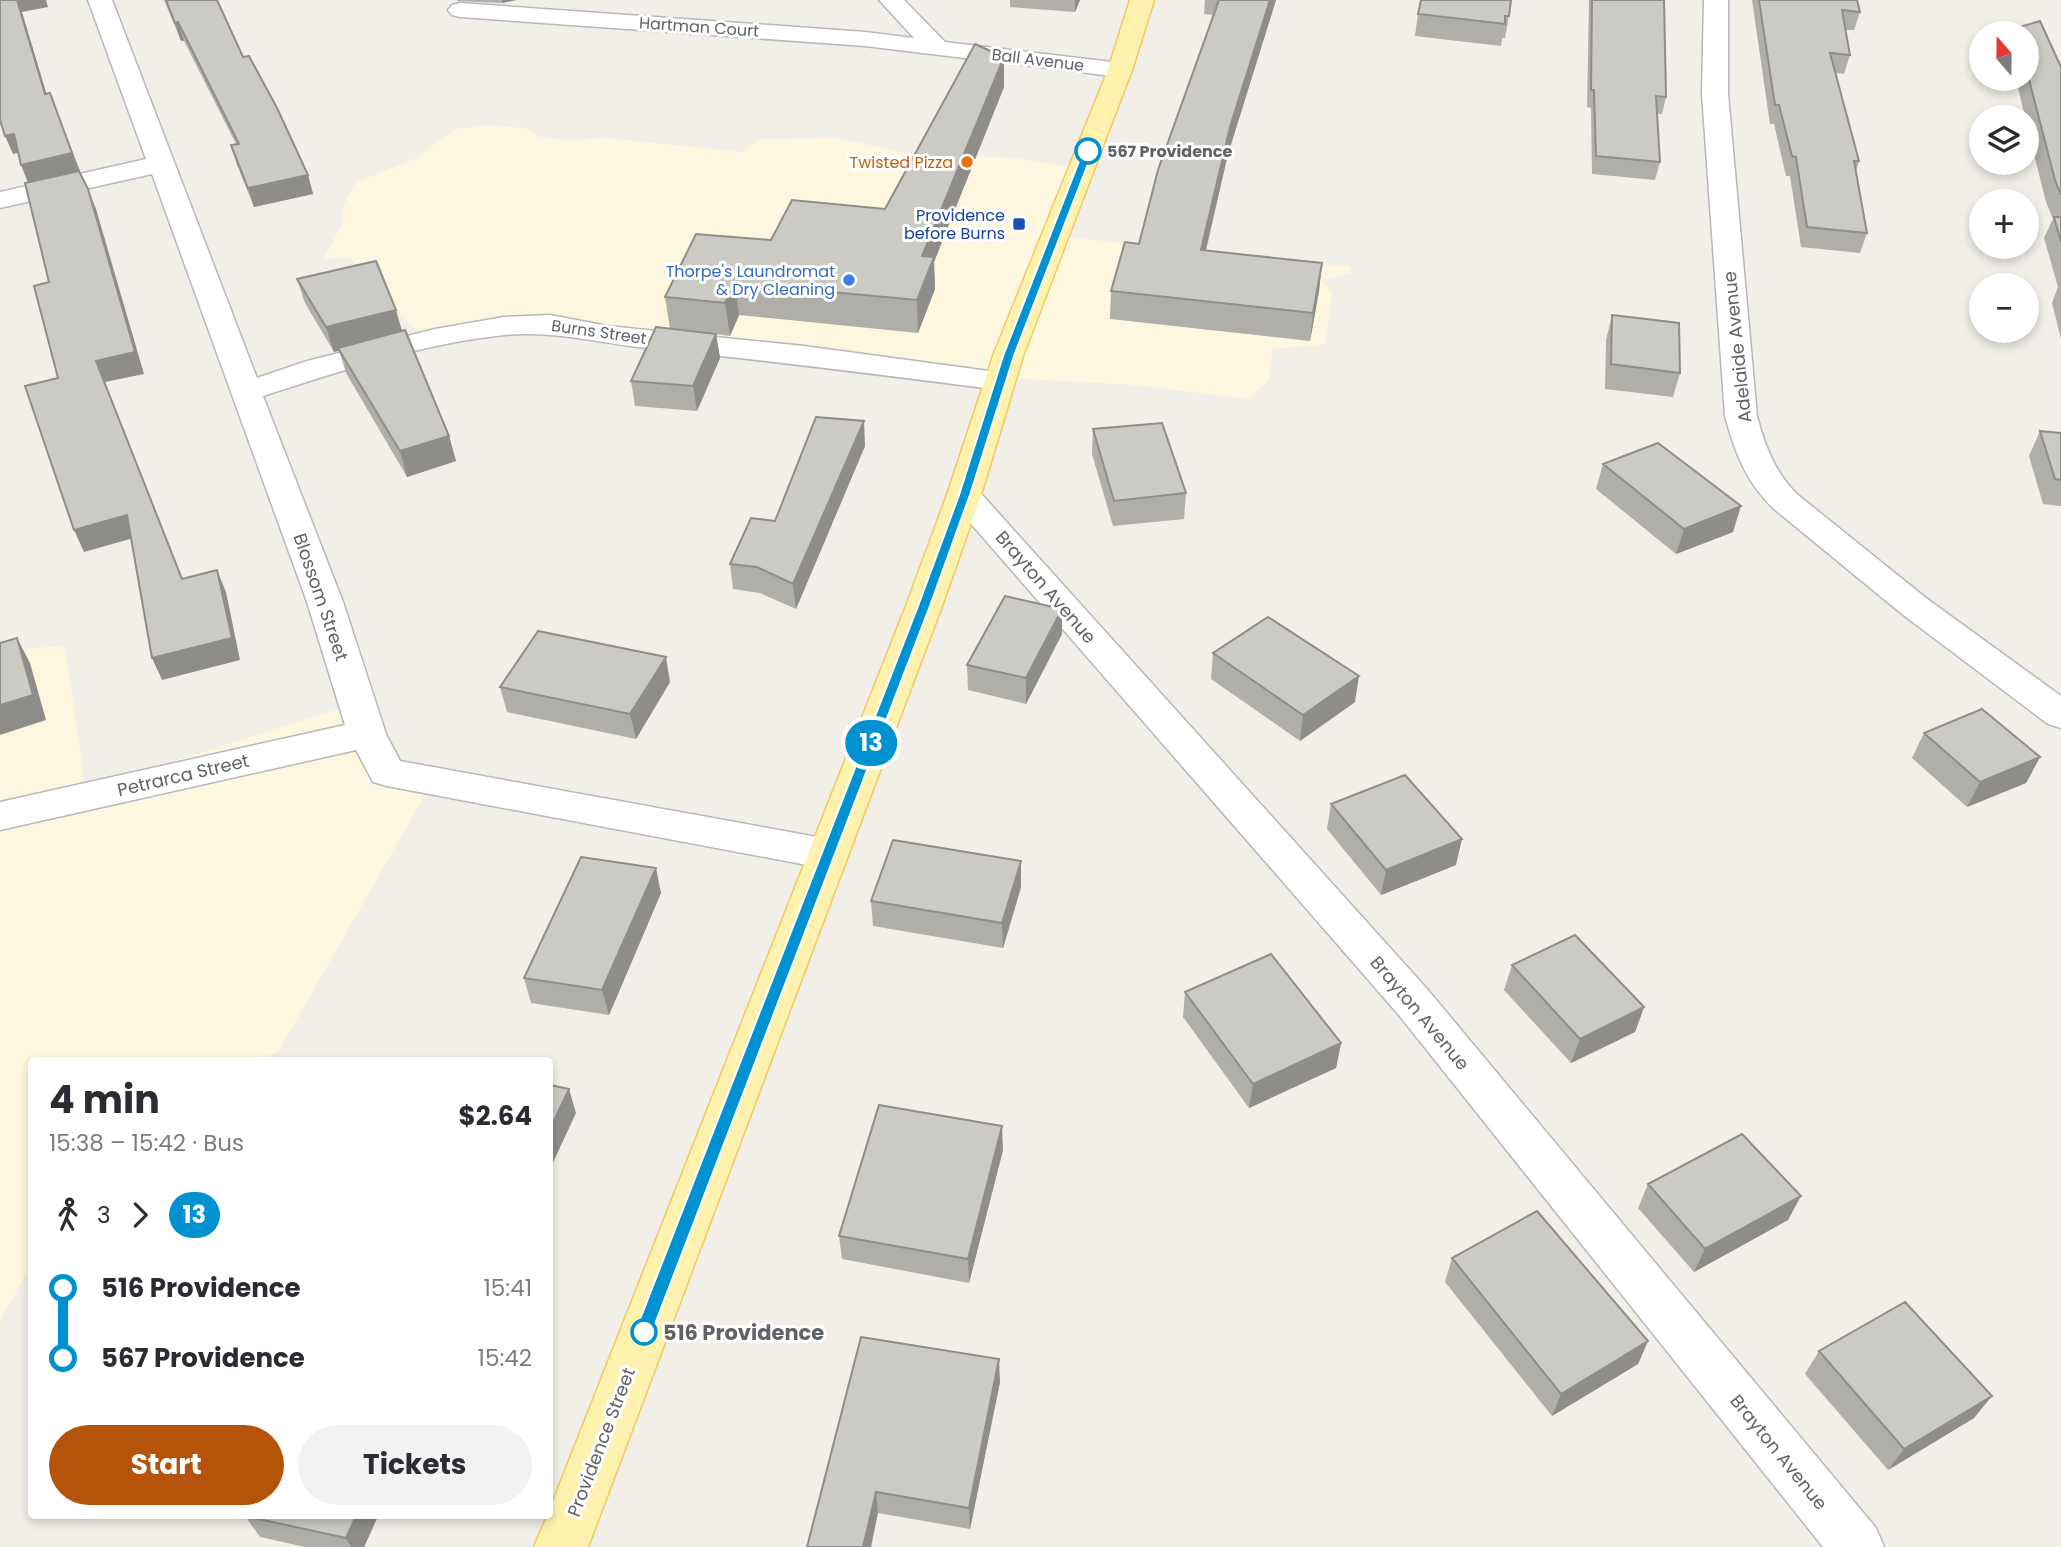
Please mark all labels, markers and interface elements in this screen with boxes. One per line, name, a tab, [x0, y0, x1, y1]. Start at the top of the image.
street label: Hartman Court	[638, 11, 760, 43]
north arrow	[1969, 21, 2039, 91]
map controls	[1969, 21, 2039, 343]
street label: Ball Avenue	[991, 43, 1086, 77]
button: layers	[1969, 105, 2039, 175]
marker: 567 Providence	[1075, 138, 1101, 164]
place label: 567 Providence	[1107, 140, 1232, 163]
place label: Twisted Pizza	[850, 151, 953, 174]
marker: Twisted Pizza	[959, 154, 975, 170]
button: +	[1969, 189, 2039, 259]
place label: Providence before Burns	[904, 204, 1005, 245]
marker: Providence before Burns	[1011, 216, 1027, 232]
place label: Thorpe's Laundromat & Dry Cleaning	[666, 260, 835, 301]
street label: Adelaide Avenue	[1717, 270, 1757, 424]
marker: Thorpe's Laundromat & Dry Cleaning	[841, 272, 857, 288]
button: −	[1969, 273, 2039, 343]
street label: Burns Street	[550, 314, 648, 350]
street label: Brayton Avenue	[990, 525, 1102, 649]
street label: Blossom Street	[287, 530, 355, 664]
line badge: 13	[840, 720, 903, 766]
text: 13	[859, 726, 883, 759]
street label: Petrarca Street	[115, 748, 251, 802]
street label: Brayton Avenue	[1365, 951, 1475, 1075]
text: 4 min	[49, 1073, 160, 1126]
text: $2.64	[459, 1098, 532, 1134]
text: 15:38 – 15:42 · Bus	[49, 1127, 244, 1159]
icon: walk	[49, 1196, 87, 1234]
icon: forward	[121, 1196, 159, 1234]
text: 13	[183, 1198, 206, 1231]
text: 3	[97, 1199, 111, 1231]
text: 516 Providence	[101, 1270, 301, 1306]
text: 15:41	[483, 1272, 532, 1304]
place label: 516 Providence	[663, 1318, 824, 1347]
marker: 516 Providence	[631, 1319, 657, 1345]
text: 567 Providence	[101, 1340, 305, 1376]
text: 15:42	[478, 1342, 532, 1374]
street label: Providence Street	[561, 1364, 641, 1520]
street label: Brayton Avenue	[1725, 1389, 1833, 1515]
button: Start	[49, 1425, 284, 1505]
button: Tickets	[298, 1425, 532, 1505]

